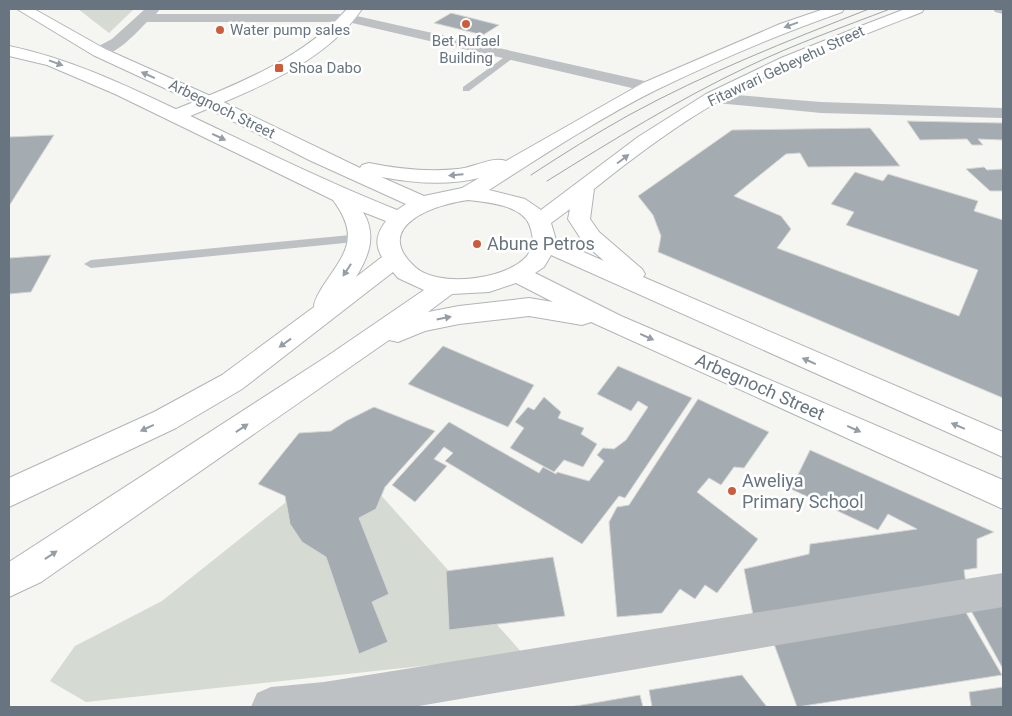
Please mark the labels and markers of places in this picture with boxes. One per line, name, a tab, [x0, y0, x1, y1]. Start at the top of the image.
marker: Bet Rufael Building	[460, 18, 472, 30]
place label: Water pump sales	[230, 21, 350, 39]
marker: Water pump sales	[214, 24, 226, 36]
place label: Bet Rufael Building	[432, 32, 500, 67]
place label: Shoa Dabo	[289, 59, 362, 77]
marker: Shoa Dabo	[273, 62, 285, 74]
place label: Abune Petros	[487, 233, 595, 254]
marker: Abune Petros	[471, 238, 483, 250]
place label: Aweliya Primary School	[742, 470, 864, 512]
marker: Aweliya Primary School	[726, 485, 738, 497]

